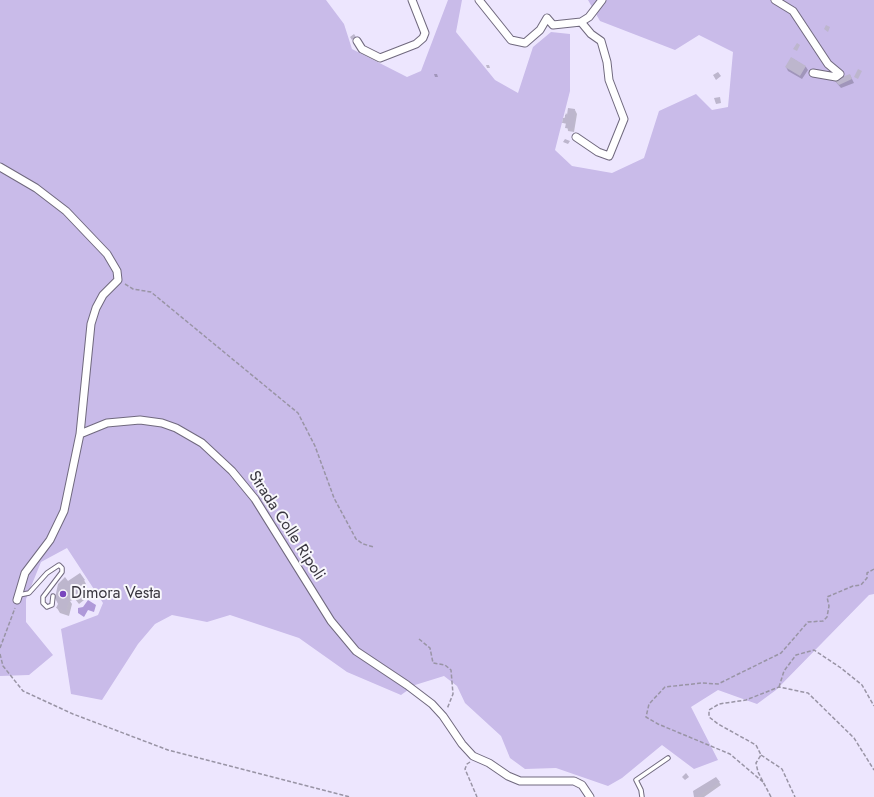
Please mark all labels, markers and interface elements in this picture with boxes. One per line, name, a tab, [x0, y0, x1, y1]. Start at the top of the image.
street label: Strada Colle Ripoli	[244, 468, 328, 584]
place label: Dimora Vesta	[71, 584, 161, 604]
marker: Dimora Vesta	[58, 589, 68, 599]

